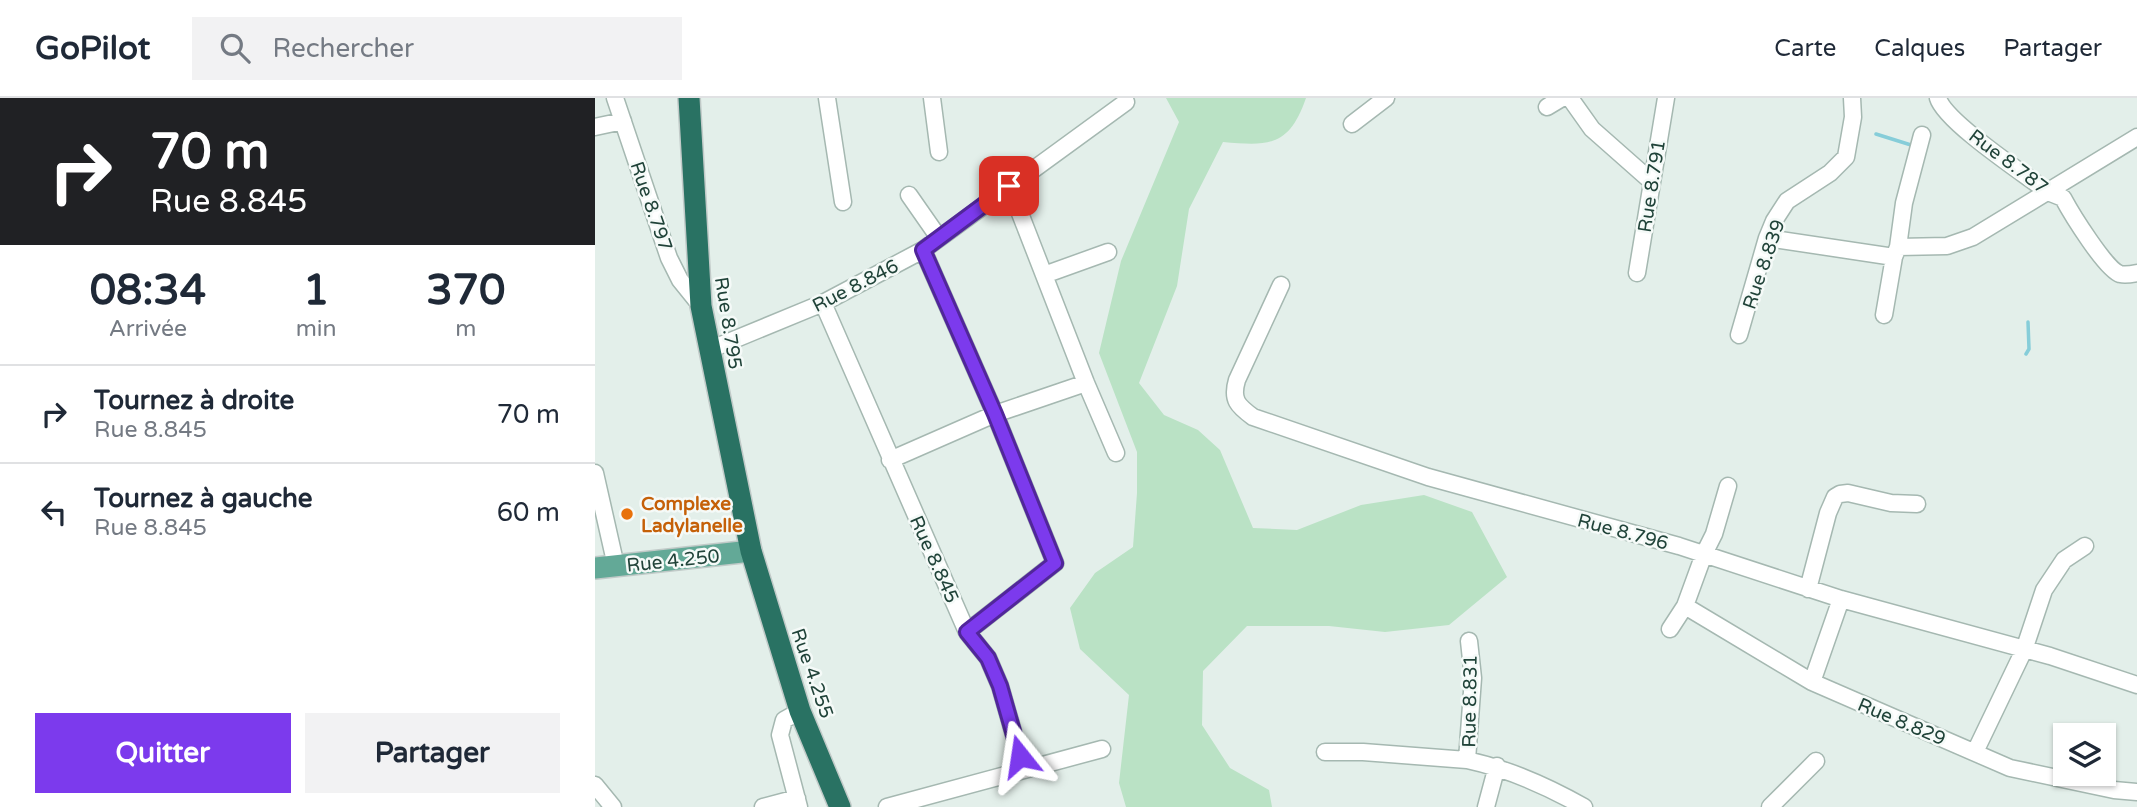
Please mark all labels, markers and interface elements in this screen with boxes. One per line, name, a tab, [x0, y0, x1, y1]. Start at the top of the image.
search box	[192, 17, 682, 80]
text: GoPilot	[35, 29, 150, 68]
icon: search	[216, 29, 254, 67]
text: Rechercher	[272, 33, 414, 64]
text: Carte	[1774, 34, 1836, 63]
text: Calques	[1874, 34, 1965, 63]
text: Partager	[2003, 34, 2102, 63]
text: 70 m	[150, 123, 269, 182]
street label: Rue 8.787	[1965, 125, 2052, 199]
icon: right	[35, 126, 126, 217]
street label: Rue 8.791	[1634, 138, 1670, 234]
pin	[979, 156, 1039, 216]
street label: Rue 8.797	[625, 159, 677, 254]
icon: arrive	[990, 167, 1028, 205]
text: Rue 8.845	[150, 183, 307, 221]
street label: Rue 8.839	[1738, 217, 1790, 312]
street label: Rue 8.846	[809, 255, 902, 317]
text: 08:34	[90, 265, 206, 316]
text: 1	[303, 265, 329, 316]
text: 370	[426, 265, 505, 316]
street label: Rue 8.795	[710, 275, 746, 371]
text: Arrivée	[109, 315, 187, 343]
text: min	[296, 315, 337, 343]
text: m	[455, 315, 476, 343]
text: Tournez à droite	[94, 385, 294, 416]
icon: right	[35, 395, 73, 433]
text: 70 m	[497, 399, 560, 430]
text: Rue 8.845	[94, 416, 207, 444]
text: Tournez à gauche	[94, 483, 313, 514]
icon: left	[35, 493, 73, 531]
place label: Complexe Ladylanelle	[641, 493, 743, 538]
text: 60 m	[497, 497, 560, 528]
marker: Complexe Ladylanelle	[619, 506, 635, 522]
street label: Rue 8.796	[1575, 509, 1671, 555]
street label: Rue 8.845	[905, 512, 963, 607]
text: Rue 8.845	[94, 514, 207, 542]
street label: Rue 4.250	[625, 545, 721, 577]
street label: Rue 4.255	[786, 626, 838, 721]
street label: Rue 8.831	[1458, 654, 1482, 748]
street label: Rue 8.829	[1854, 694, 1949, 750]
button: Quitter	[35, 713, 291, 793]
button: Partager	[305, 713, 560, 793]
position arrow	[983, 719, 1057, 793]
map controls	[2053, 723, 2116, 786]
button: layers	[2053, 723, 2116, 786]

